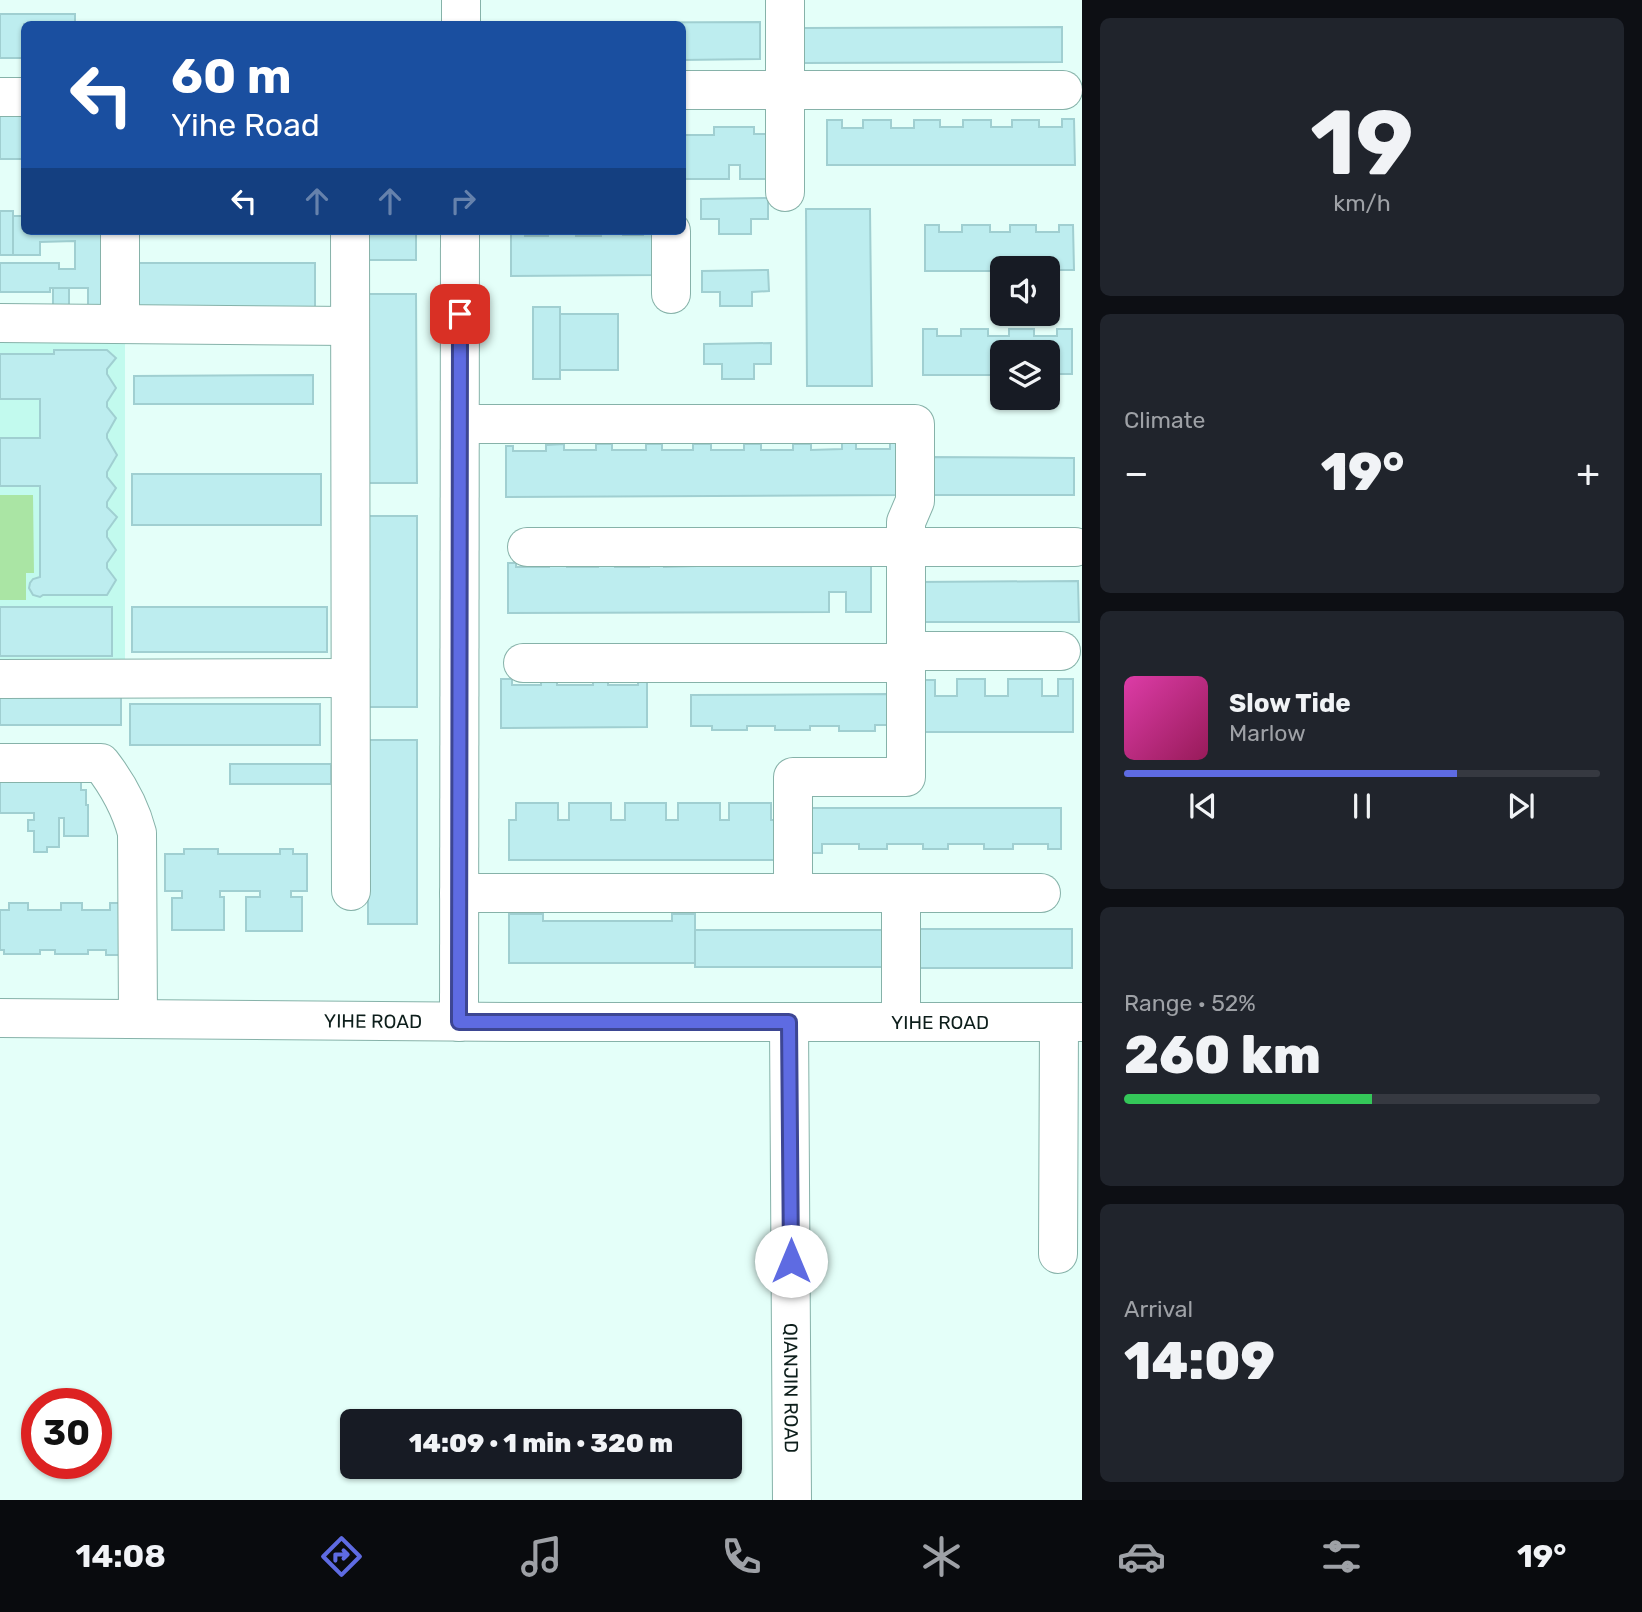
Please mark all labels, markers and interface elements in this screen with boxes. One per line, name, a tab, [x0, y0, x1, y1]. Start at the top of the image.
text: 60 m	[171, 47, 292, 105]
icon: left	[56, 49, 147, 140]
text: 19	[1310, 89, 1414, 197]
text: Yihe Road	[171, 106, 320, 144]
icon: left	[225, 182, 263, 220]
icon: ahead	[298, 182, 336, 220]
icon: ahead	[371, 182, 409, 220]
icon: right	[444, 182, 482, 220]
text: km/h	[1333, 189, 1391, 217]
map controls	[990, 256, 1060, 410]
button: sound	[990, 256, 1060, 326]
pin	[430, 284, 490, 344]
icon: arrive	[441, 295, 479, 333]
button: layers	[990, 340, 1060, 410]
text: Climate	[1124, 406, 1205, 434]
text: 19°	[1321, 441, 1404, 503]
text: −	[1124, 450, 1149, 496]
text: +	[1576, 450, 1600, 496]
text: Slow Tide	[1229, 688, 1351, 719]
text: Marlow	[1229, 719, 1306, 747]
icon: previous	[1184, 787, 1222, 825]
icon: pause	[1343, 787, 1381, 825]
icon: next	[1502, 787, 1540, 825]
text: Range · 52%	[1124, 989, 1256, 1017]
street label: YIHE ROAD	[324, 1009, 422, 1033]
street label: YIHE ROAD	[891, 1011, 989, 1034]
text: 260 km	[1124, 1024, 1321, 1086]
position arrow	[754, 1224, 828, 1298]
text: Arrival	[1124, 1295, 1193, 1323]
street label: QIANJIN ROAD	[779, 1323, 803, 1453]
text: 14:09	[1124, 1330, 1275, 1392]
speed limit sign: 30	[21, 1388, 112, 1479]
text: 14:09 · 1 min · 320 m	[409, 1428, 673, 1459]
icon: directions	[317, 1532, 366, 1581]
icon: music	[517, 1532, 566, 1581]
icon: phone	[717, 1532, 766, 1581]
icon: climate	[917, 1532, 966, 1581]
icon: car	[1117, 1532, 1166, 1581]
icon: filters	[1317, 1532, 1366, 1581]
text: 14:08	[75, 1537, 166, 1575]
text: 19°	[1517, 1537, 1566, 1575]

